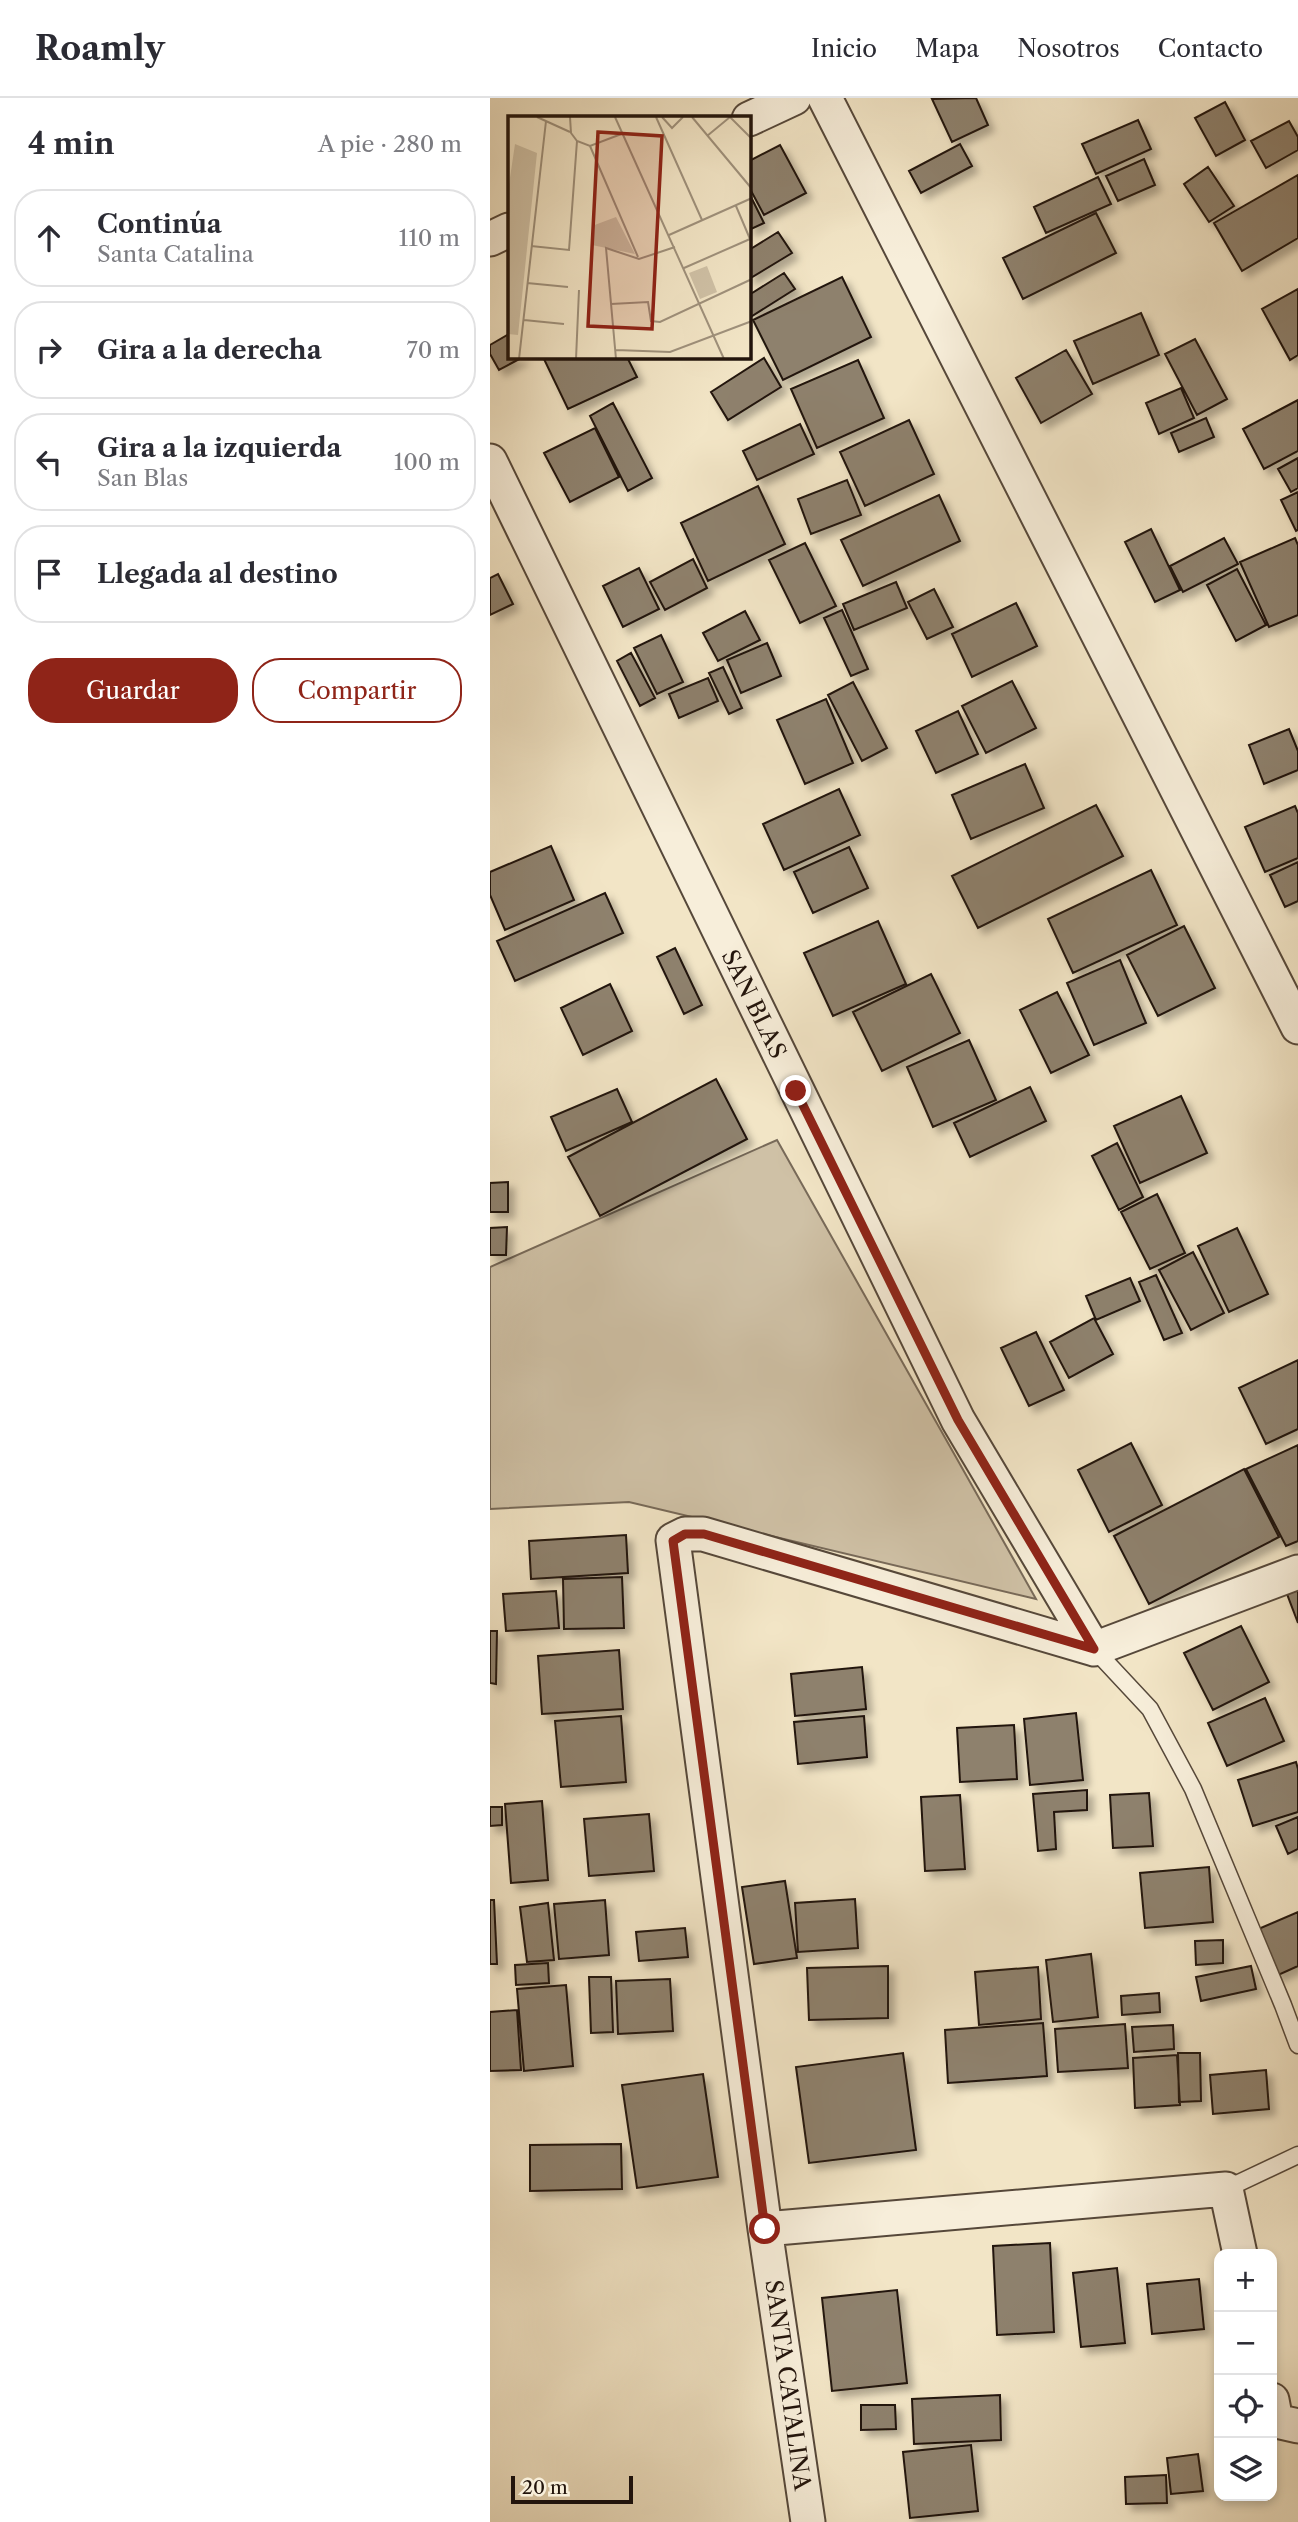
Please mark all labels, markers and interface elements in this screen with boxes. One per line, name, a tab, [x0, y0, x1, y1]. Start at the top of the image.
text: Roamly	[35, 28, 165, 69]
text: Inicio	[811, 34, 877, 63]
text: Mapa	[915, 34, 979, 63]
text: Nosotros	[1017, 34, 1120, 63]
text: Contacto	[1158, 34, 1263, 63]
inset map	[508, 116, 751, 359]
text: 4 min	[28, 125, 114, 162]
text: A pie · 280 m	[318, 130, 462, 158]
text: Continúa	[97, 208, 222, 240]
icon: ahead	[30, 219, 68, 257]
text: 110 m	[399, 224, 460, 252]
text: Santa Catalina	[97, 240, 254, 268]
icon: right	[30, 331, 68, 369]
text: Gira a la derecha	[97, 334, 322, 366]
text: 70 m	[407, 336, 460, 364]
text: Gira a la izquierda	[97, 432, 342, 464]
icon: left	[30, 443, 68, 481]
text: 100 m	[394, 448, 460, 476]
text: San Blas	[97, 464, 188, 492]
icon: arrive	[30, 555, 68, 593]
text: Llegada al destino	[97, 558, 338, 590]
button: Guardar	[28, 658, 238, 723]
button: Compartir	[252, 658, 462, 723]
street label: SAN BLAS	[716, 945, 792, 1063]
route end	[780, 1075, 811, 1106]
route start	[749, 2213, 780, 2244]
map controls	[1214, 2249, 1277, 2501]
button: +	[1214, 2249, 1277, 2312]
street label: SANTA CATALINA	[759, 2278, 817, 2493]
button: −	[1214, 2312, 1277, 2375]
button: locate	[1214, 2375, 1277, 2438]
button: layers	[1214, 2438, 1277, 2501]
scale bar	[511, 2473, 634, 2505]
text: 20 m	[522, 2476, 568, 2499]

